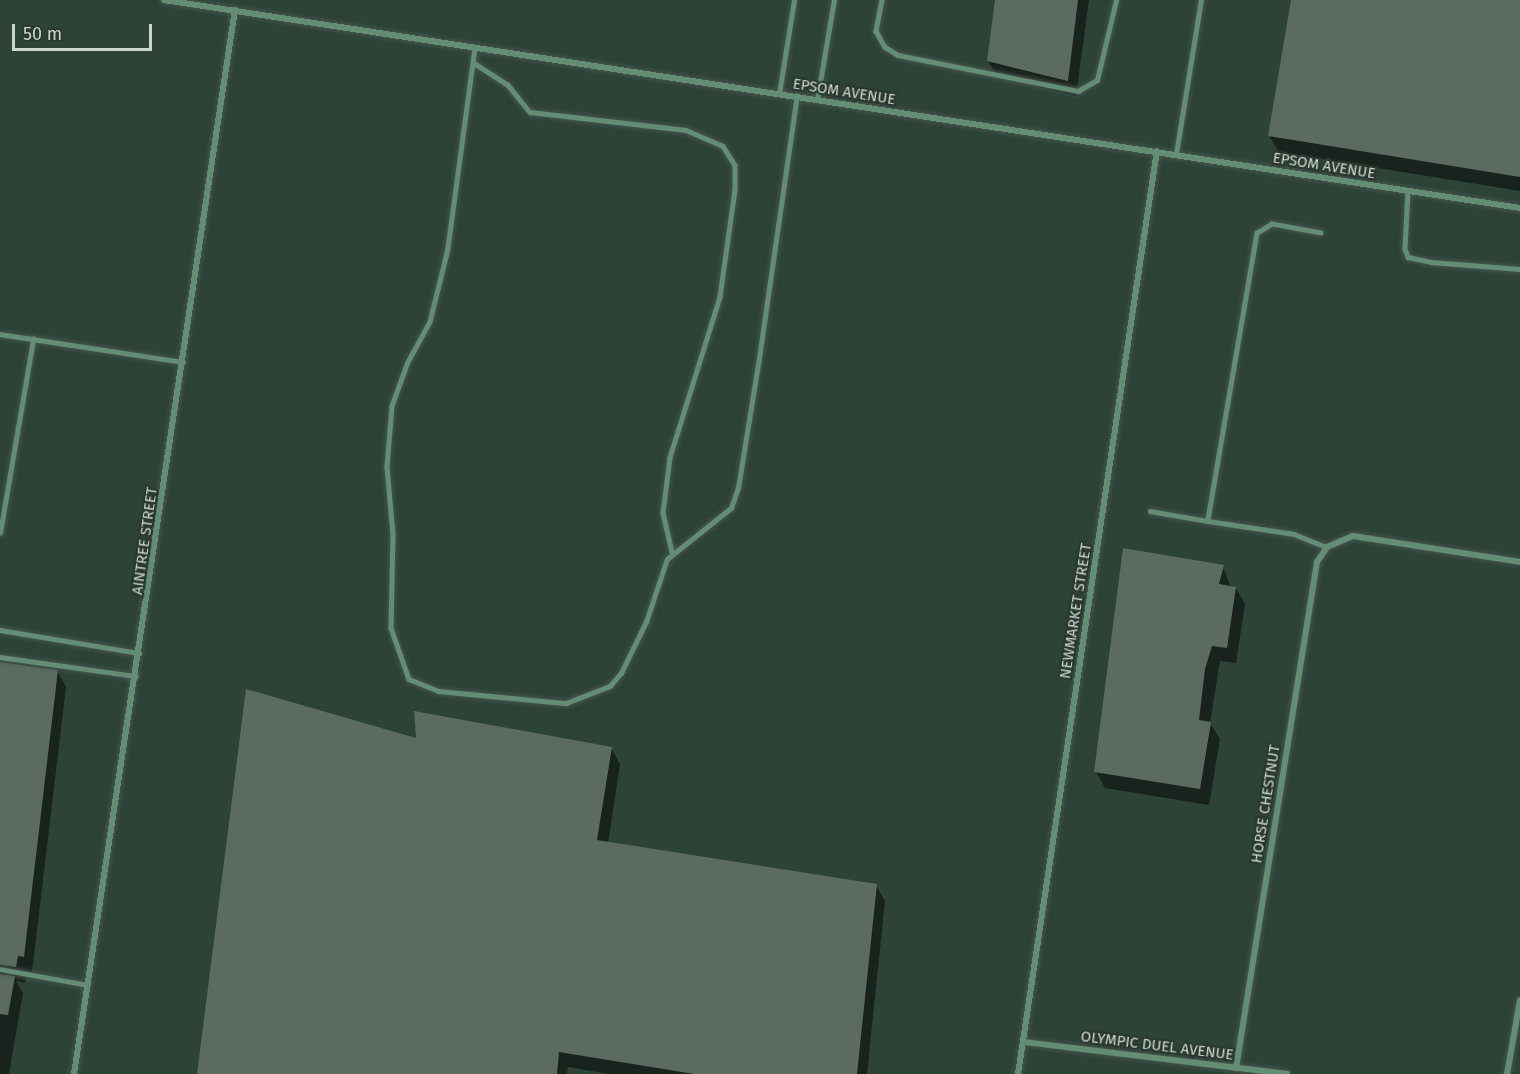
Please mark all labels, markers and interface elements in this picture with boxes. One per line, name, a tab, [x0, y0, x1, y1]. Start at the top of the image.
scale bar	[15, 12, 154, 50]
text: 50 m	[23, 23, 62, 45]
street label: EPSOM AVENUE	[791, 75, 897, 109]
street label: EPSOM AVENUE	[1271, 149, 1377, 183]
street label: AINTREE STREET	[129, 486, 161, 596]
street label: NEWMARKET STREET	[1056, 542, 1096, 680]
street label: HORSE CHESTNUT	[1248, 743, 1284, 865]
street label: OLYMPIC DUEL AVENUE	[1080, 1028, 1234, 1064]

